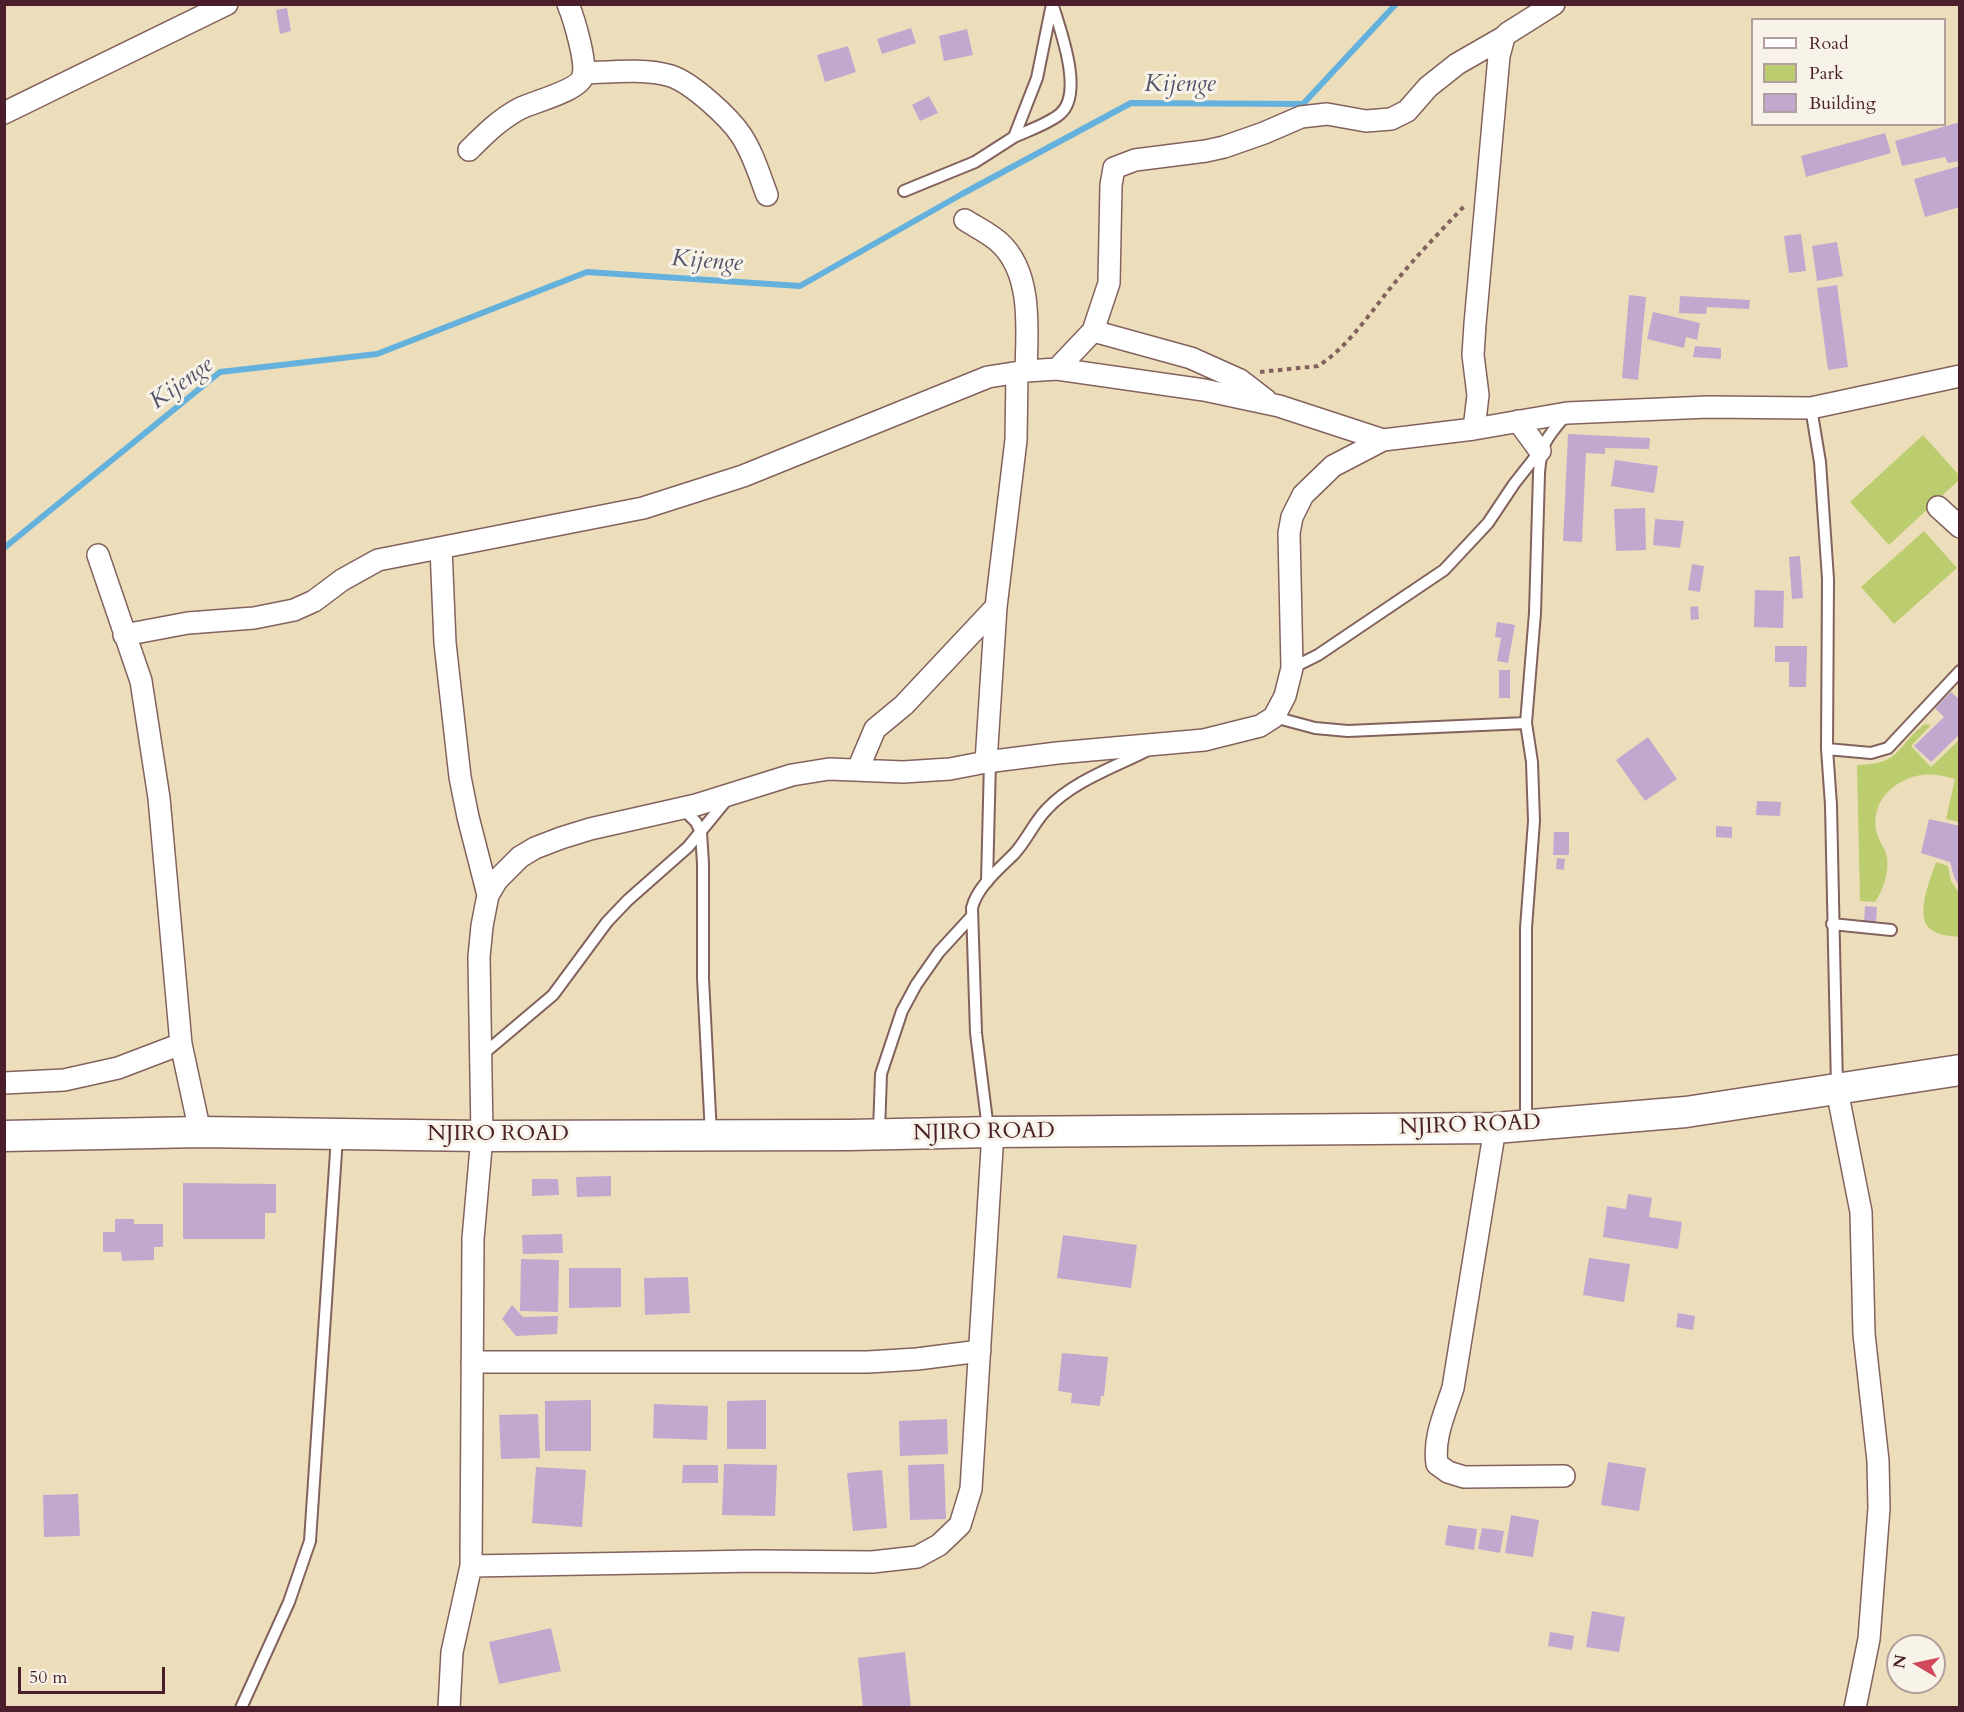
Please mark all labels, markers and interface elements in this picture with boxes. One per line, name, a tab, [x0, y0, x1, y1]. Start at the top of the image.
legend	[1751, 18, 1946, 126]
text: Road	[1809, 31, 1849, 56]
text: Park	[1809, 61, 1844, 86]
water label: Kijenge	[1144, 71, 1216, 99]
text: Building	[1809, 91, 1876, 116]
water label: Kijenge	[670, 245, 744, 279]
water label: Kijenge	[145, 351, 219, 417]
street label: NJIRO ROAD	[1399, 1110, 1541, 1142]
street label: NJIRO ROAD	[913, 1119, 1055, 1147]
street label: NJIRO ROAD	[427, 1122, 569, 1148]
north arrow	[1886, 1634, 1946, 1694]
text: N	[1888, 1653, 1912, 1670]
scale bar	[21, 1655, 168, 1693]
text: 50 m	[29, 1665, 68, 1690]

